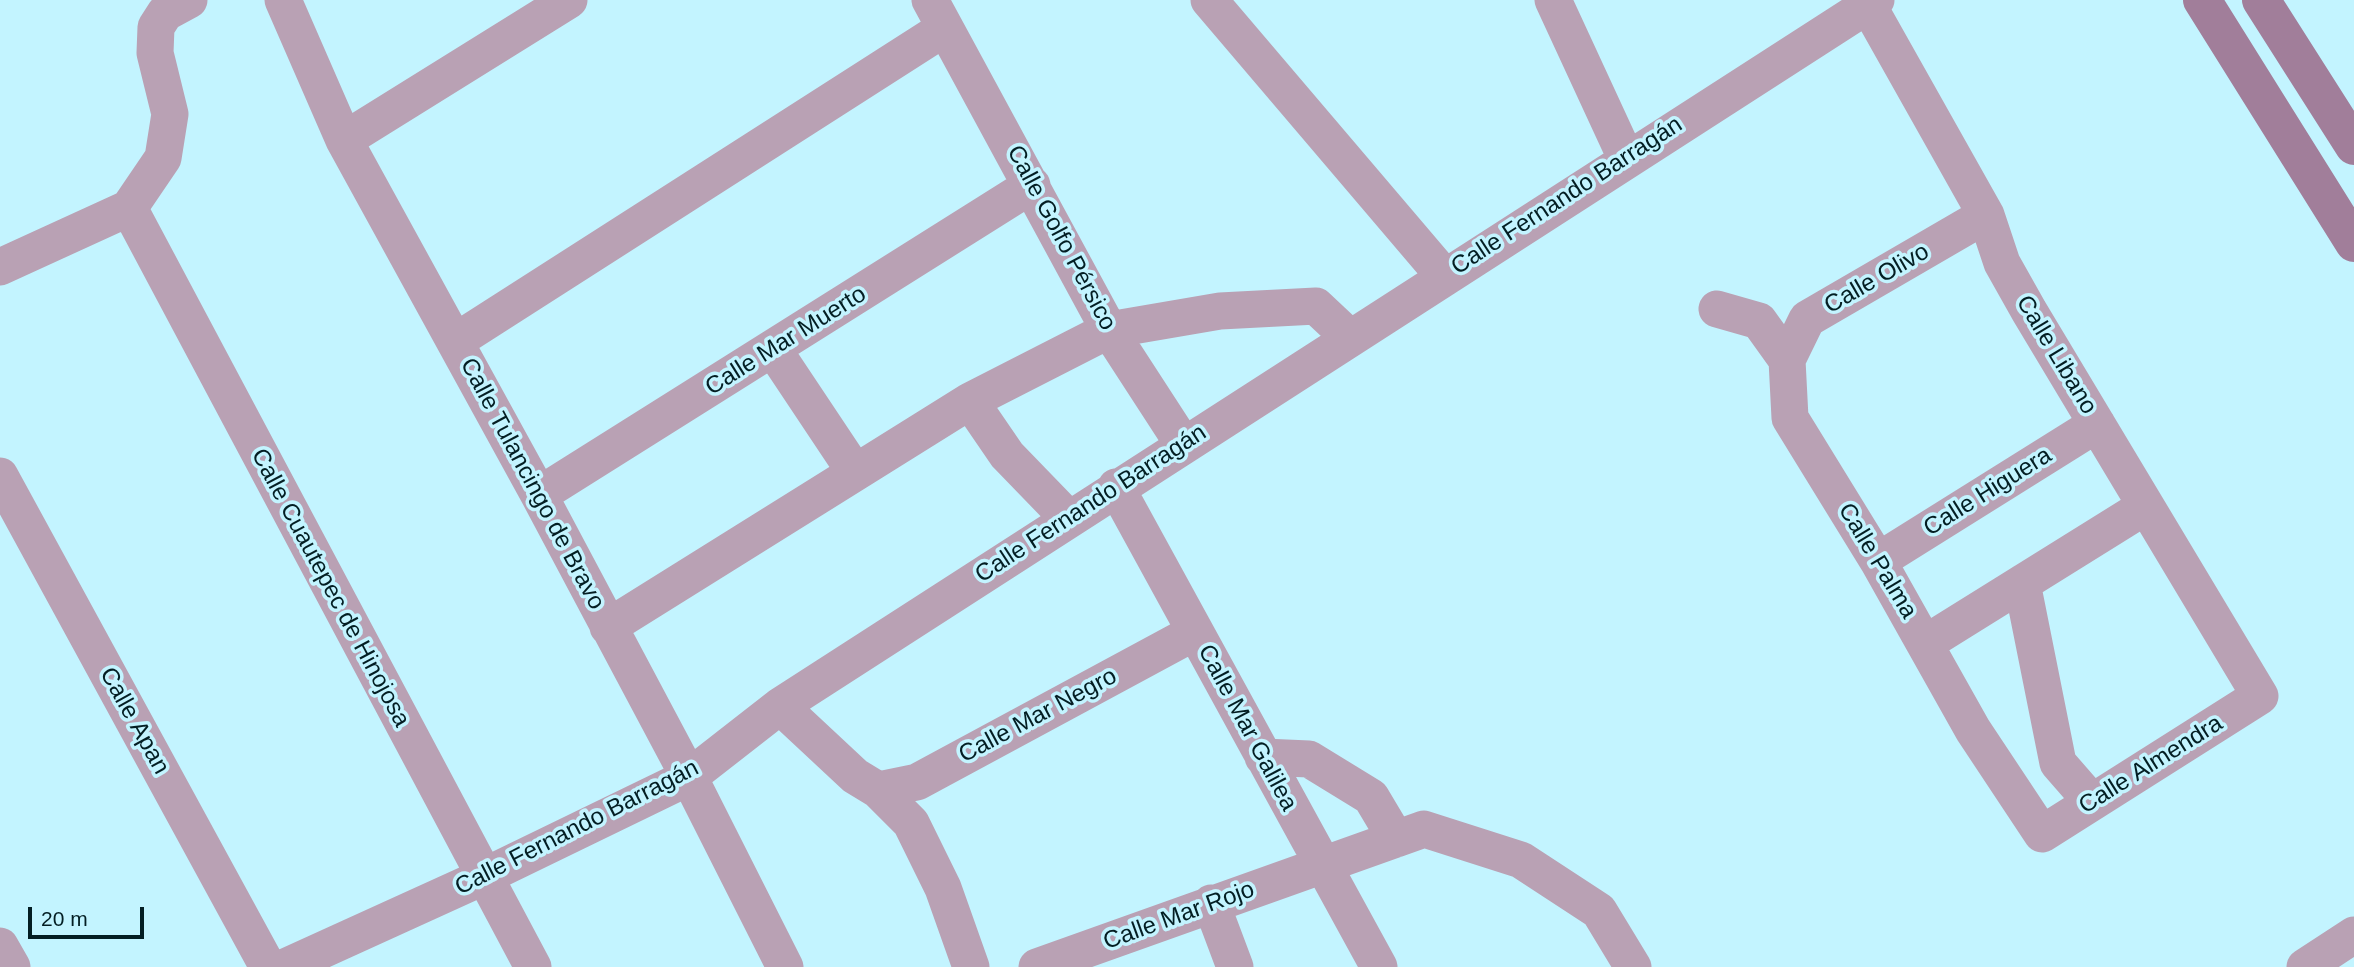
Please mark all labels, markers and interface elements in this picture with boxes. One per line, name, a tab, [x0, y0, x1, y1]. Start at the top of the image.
street label: Calle Fernando Barragán	[1446, 111, 1688, 281]
street label: Calle Golfo Pérsico	[1000, 141, 1122, 335]
street label: Calle Olivo	[1820, 238, 1934, 320]
street label: Calle Mar Muerto	[700, 280, 872, 402]
street label: Calle Libano	[2009, 290, 2103, 420]
street label: Calle Tulancingo de Bravo	[453, 353, 611, 615]
street label: Calle Fernando Barragán	[970, 419, 1212, 589]
street label: Calle Higuera	[1919, 441, 2057, 543]
street label: Calle Cuautepec de Hinojosa	[244, 444, 416, 732]
street label: Calle Palma	[1831, 498, 1923, 624]
street label: Calle Mar Galilea	[1191, 640, 1303, 816]
street label: Calle Mar Negro	[954, 662, 1122, 770]
street label: Calle Apan	[93, 663, 175, 779]
street label: Calle Almendra	[2074, 709, 2228, 821]
street label: Calle Fernando Barragán	[450, 754, 704, 902]
street label: Calle Mar Rojo	[1100, 875, 1258, 957]
scale bar	[32, 894, 147, 938]
text: 20 m	[41, 907, 88, 930]

